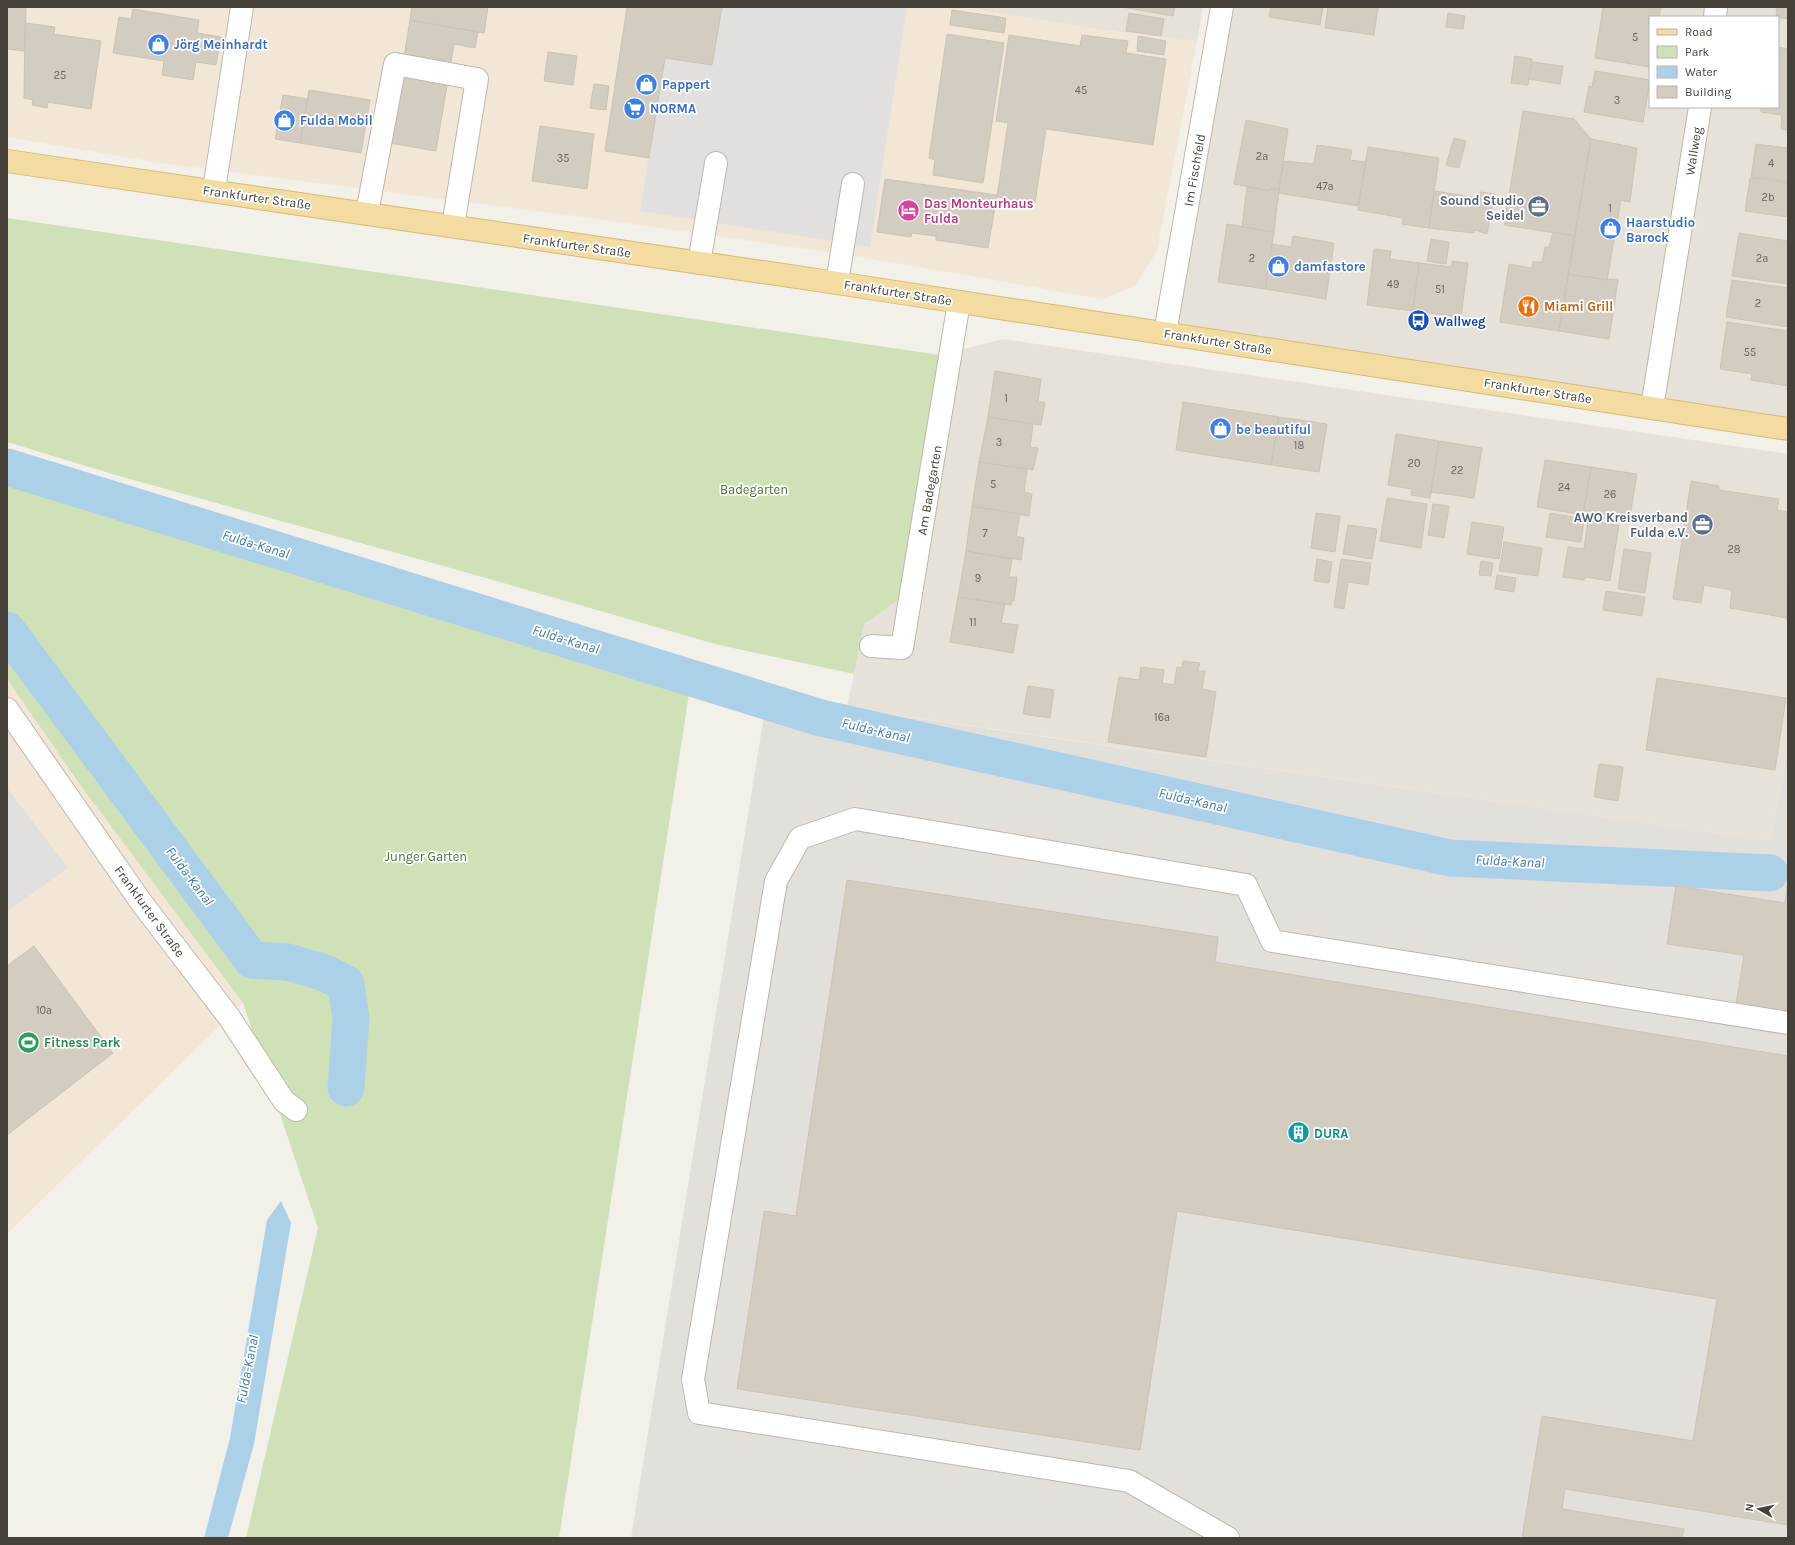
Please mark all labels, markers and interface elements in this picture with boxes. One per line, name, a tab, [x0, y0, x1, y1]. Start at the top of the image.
legend	[1649, 16, 1779, 108]
text: Road	[1685, 25, 1713, 39]
shop icon: Jörg Meinhardt	[146, 31, 172, 57]
house number: 5	[1632, 31, 1638, 44]
place label: Jörg Meinhardt	[174, 37, 268, 52]
text: Park	[1685, 45, 1710, 59]
text: Water	[1685, 65, 1718, 79]
house number: 25	[54, 69, 66, 82]
shop icon: Pappert	[633, 71, 659, 97]
place label: Pappert	[662, 77, 710, 92]
house number: 45	[1075, 84, 1087, 97]
text: Building	[1685, 85, 1732, 99]
house number: 3	[1614, 94, 1620, 107]
supermarket icon: NORMA	[621, 95, 647, 121]
place label: NORMA	[650, 101, 696, 116]
shop icon: Fulda Mobil	[272, 107, 298, 133]
place label: Fulda Mobil	[300, 113, 373, 128]
street label: Wallweg	[1682, 125, 1705, 176]
street label: Im Fischfeld	[1181, 133, 1208, 208]
house number: 2a	[1256, 150, 1268, 163]
house number: 35	[557, 152, 569, 165]
house number: 4	[1768, 157, 1774, 170]
house number: 47a	[1316, 180, 1334, 193]
street label: Frankfurter Straße	[202, 182, 312, 213]
house number: 2b	[1762, 191, 1774, 204]
place label: Sound Studio Seidel	[1440, 193, 1524, 223]
office icon: Sound Studio Seidel	[1526, 194, 1552, 220]
place label: Das Monteurhaus Fulda	[924, 196, 1034, 226]
hotel icon: Das Monteurhaus Fulda	[896, 197, 922, 223]
house number: 1	[1608, 202, 1612, 215]
place label: Haarstudio Barock	[1626, 215, 1695, 245]
shop icon: Haarstudio Barock	[1598, 216, 1624, 242]
street label: Frankfurter Straße	[522, 230, 632, 261]
house number: 2	[1249, 252, 1255, 265]
house number: 2a	[1756, 252, 1768, 265]
shop icon: damfastore	[1265, 253, 1291, 279]
place label: damfastore	[1294, 259, 1366, 274]
street label: Frankfurter Straße	[843, 277, 953, 308]
house number: 49	[1387, 278, 1399, 291]
house number: 51	[1435, 283, 1445, 296]
restaurant icon: Miami Grill	[1515, 293, 1541, 319]
house number: 2	[1755, 297, 1761, 310]
place label: Miami Grill	[1544, 299, 1613, 314]
bus stop icon: Wallweg	[1405, 308, 1431, 334]
place label: Wallweg	[1434, 314, 1486, 329]
street label: Frankfurter Straße	[1163, 326, 1273, 357]
house number: 55	[1744, 346, 1756, 359]
street label: Frankfurter Straße	[1483, 375, 1593, 406]
house number: 1	[1004, 392, 1008, 405]
shop icon: be beautiful	[1207, 416, 1233, 442]
place label: be beautiful	[1236, 422, 1311, 437]
house number: 3	[996, 436, 1002, 449]
house number: 18	[1294, 439, 1304, 452]
street label: Am Badegarten	[914, 444, 945, 536]
house number: 20	[1408, 457, 1420, 470]
house number: 22	[1451, 464, 1463, 477]
house number: 5	[990, 478, 996, 491]
house number: 24	[1558, 481, 1570, 494]
park label: Badegarten	[720, 482, 788, 497]
house number: 26	[1604, 488, 1616, 501]
place label: AWO Kreisverband Fulda e.V.	[1574, 510, 1688, 540]
office icon: AWO Kreisverband Fulda e.V.	[1690, 511, 1716, 537]
water label: Fulda-Kanal	[220, 526, 292, 563]
house number: 7	[982, 527, 988, 540]
house number: 28	[1727, 543, 1741, 556]
house number: 9	[975, 572, 981, 585]
house number: 11	[969, 616, 977, 629]
water label: Fulda-Kanal	[530, 621, 602, 658]
house number: 16a	[1154, 711, 1170, 724]
water label: Fulda-Kanal	[840, 714, 912, 747]
water label: Fulda-Kanal	[1157, 784, 1229, 817]
water label: Fulda-Kanal	[162, 844, 218, 909]
park label: Junger Garten	[385, 849, 467, 864]
water label: Fulda-Kanal	[1475, 851, 1545, 872]
street label: Frankfurter Straße	[111, 863, 188, 960]
house number: 10a	[36, 1004, 52, 1017]
sports icon: Fitness Park	[16, 1029, 42, 1055]
place label: Fitness Park	[44, 1035, 121, 1050]
building icon: DURA	[1285, 1120, 1311, 1146]
place label: DURA	[1314, 1126, 1348, 1141]
water label: Fulda-Kanal	[233, 1333, 263, 1405]
north arrow	[1739, 1489, 1779, 1529]
text: N	[1743, 1503, 1757, 1512]

